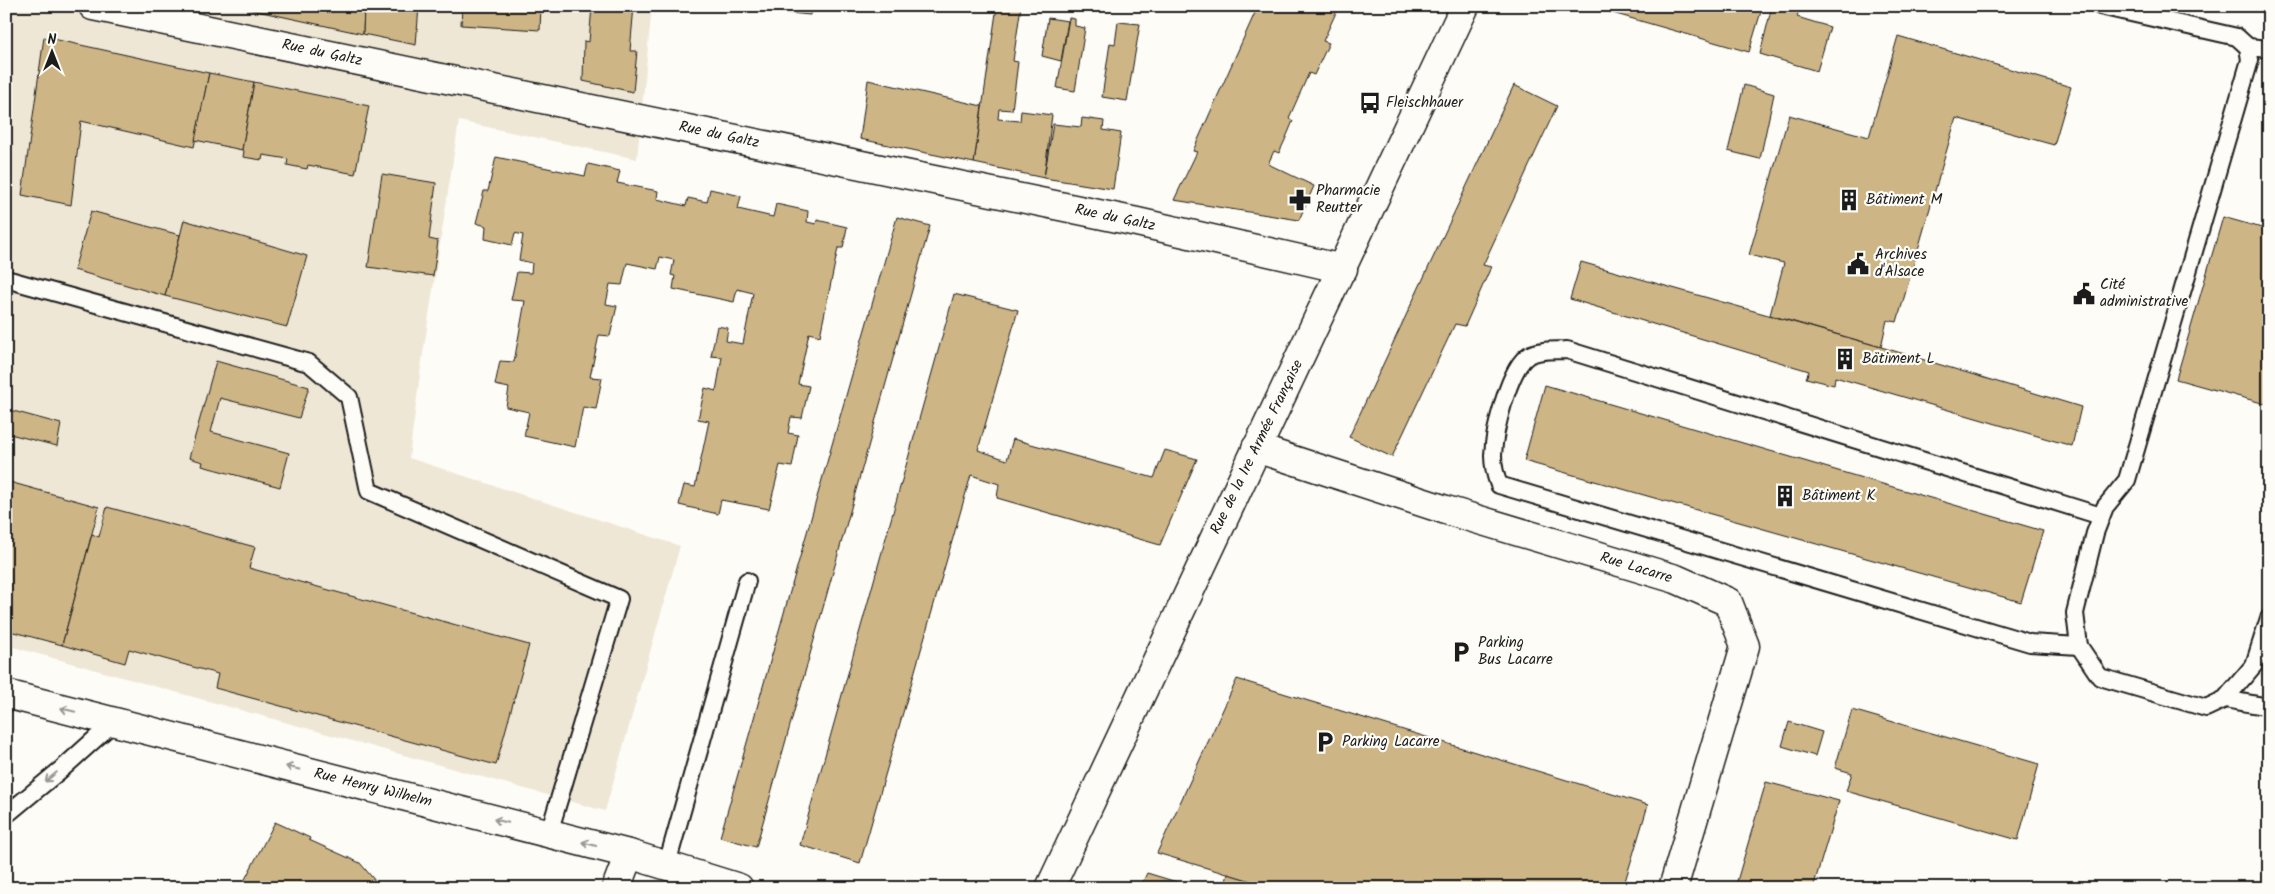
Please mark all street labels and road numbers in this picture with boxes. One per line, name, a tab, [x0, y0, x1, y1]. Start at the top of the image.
street label: Rue du Galtz	[280, 33, 365, 73]
street label: Rue du Galtz	[677, 115, 762, 155]
street label: Rue du Galtz	[1073, 198, 1158, 238]
street label: Rue de la 1re Armée Française	[1204, 355, 1310, 538]
street label: Rue Lacarre	[1597, 546, 1675, 590]
street label: Rue Henry Wilhelm	[311, 762, 435, 814]

